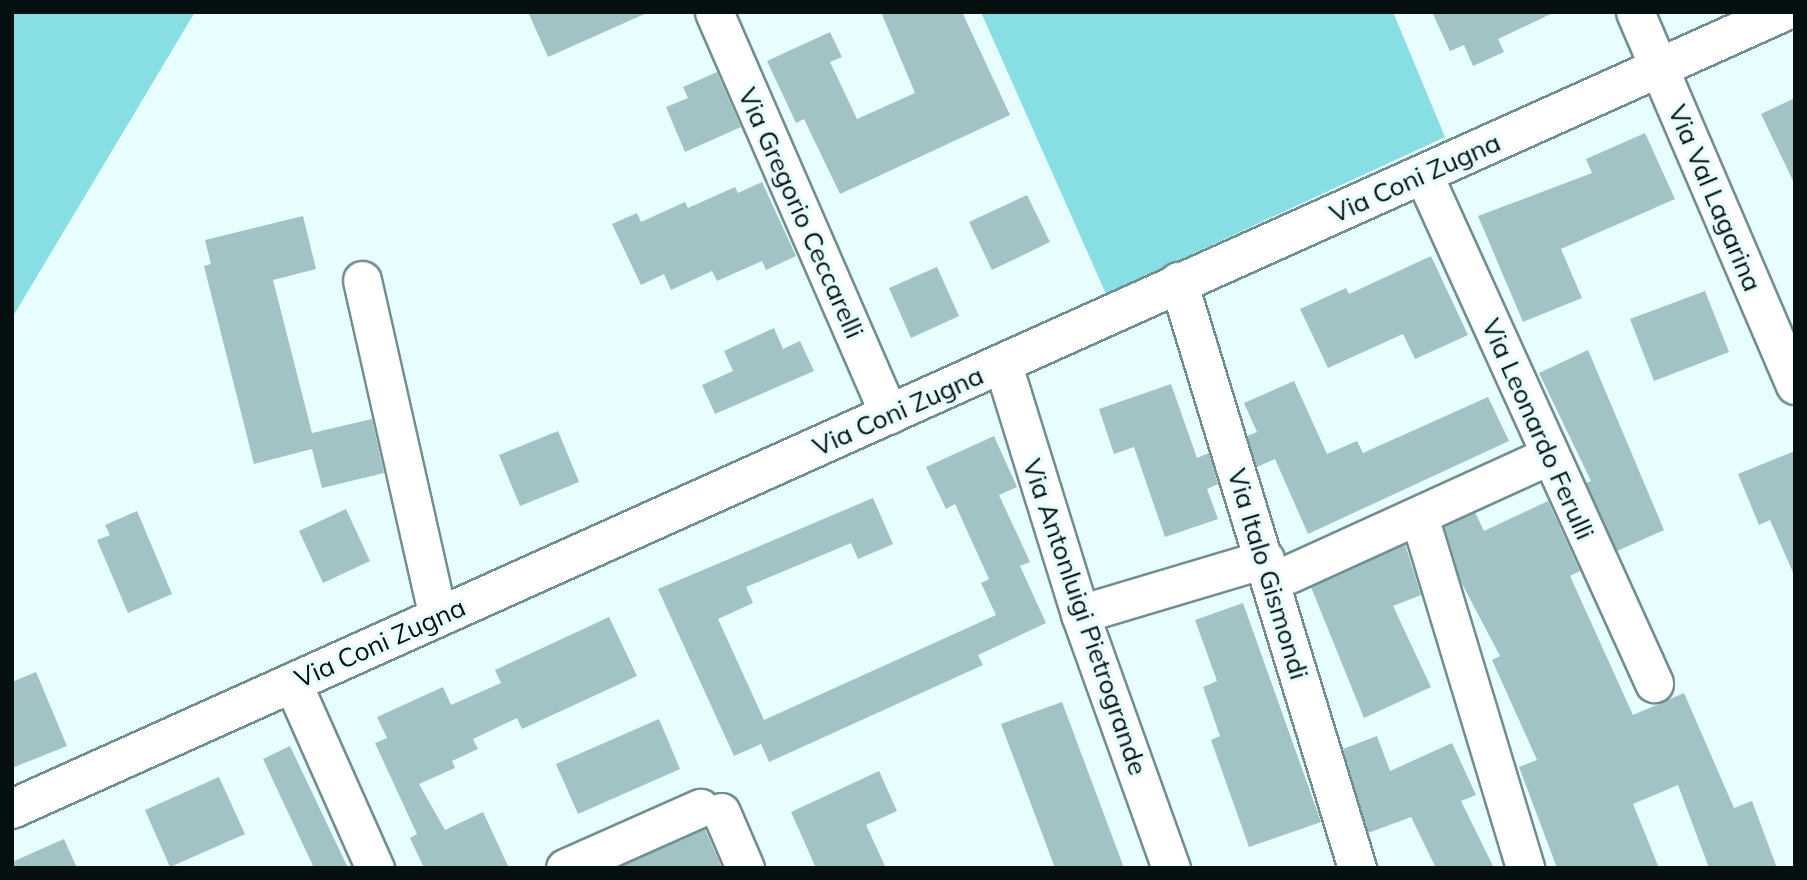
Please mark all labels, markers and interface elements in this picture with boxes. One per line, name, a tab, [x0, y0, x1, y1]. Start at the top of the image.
street label: Via Gregorio Ceccarelli	[732, 83, 870, 343]
street label: Via Val Lagarina	[1662, 100, 1768, 296]
street label: Via Coni Zugna	[1325, 126, 1505, 230]
street label: Via Leonardo Ferulli	[1475, 314, 1601, 544]
street label: Via Coni Zugna	[808, 359, 988, 463]
street label: Via Antonluigi Pietrogrande	[1016, 455, 1154, 779]
street label: Via Italo Gismondi	[1221, 465, 1315, 683]
street label: Via Coni Zugna	[290, 591, 470, 695]

